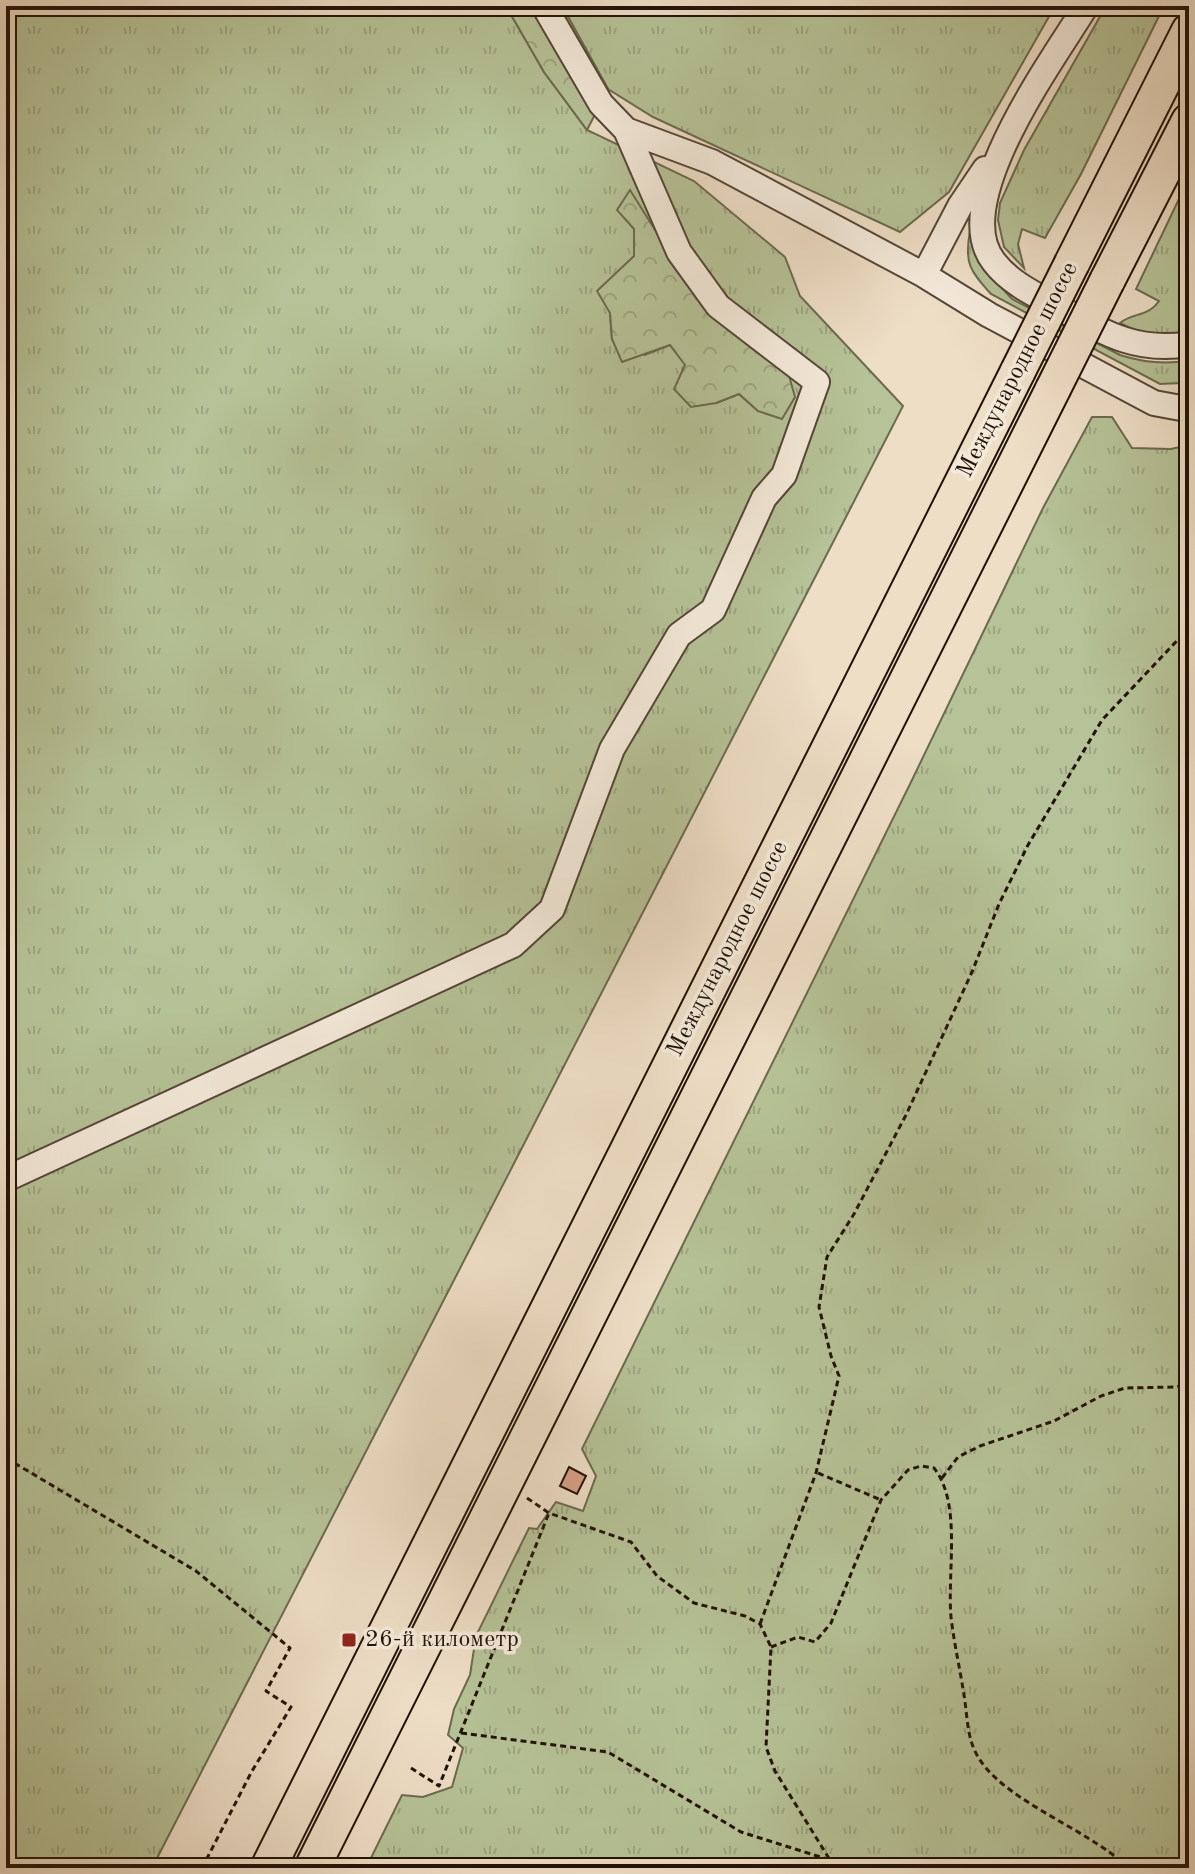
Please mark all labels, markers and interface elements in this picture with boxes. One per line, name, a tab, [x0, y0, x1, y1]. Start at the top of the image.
street label: Международное шоссе	[953, 258, 1083, 482]
street label: Международное шоссе	[663, 837, 793, 1061]
place label: 26-й километр	[365, 1628, 519, 1652]
marker: 26-й километр	[340, 1631, 358, 1649]

